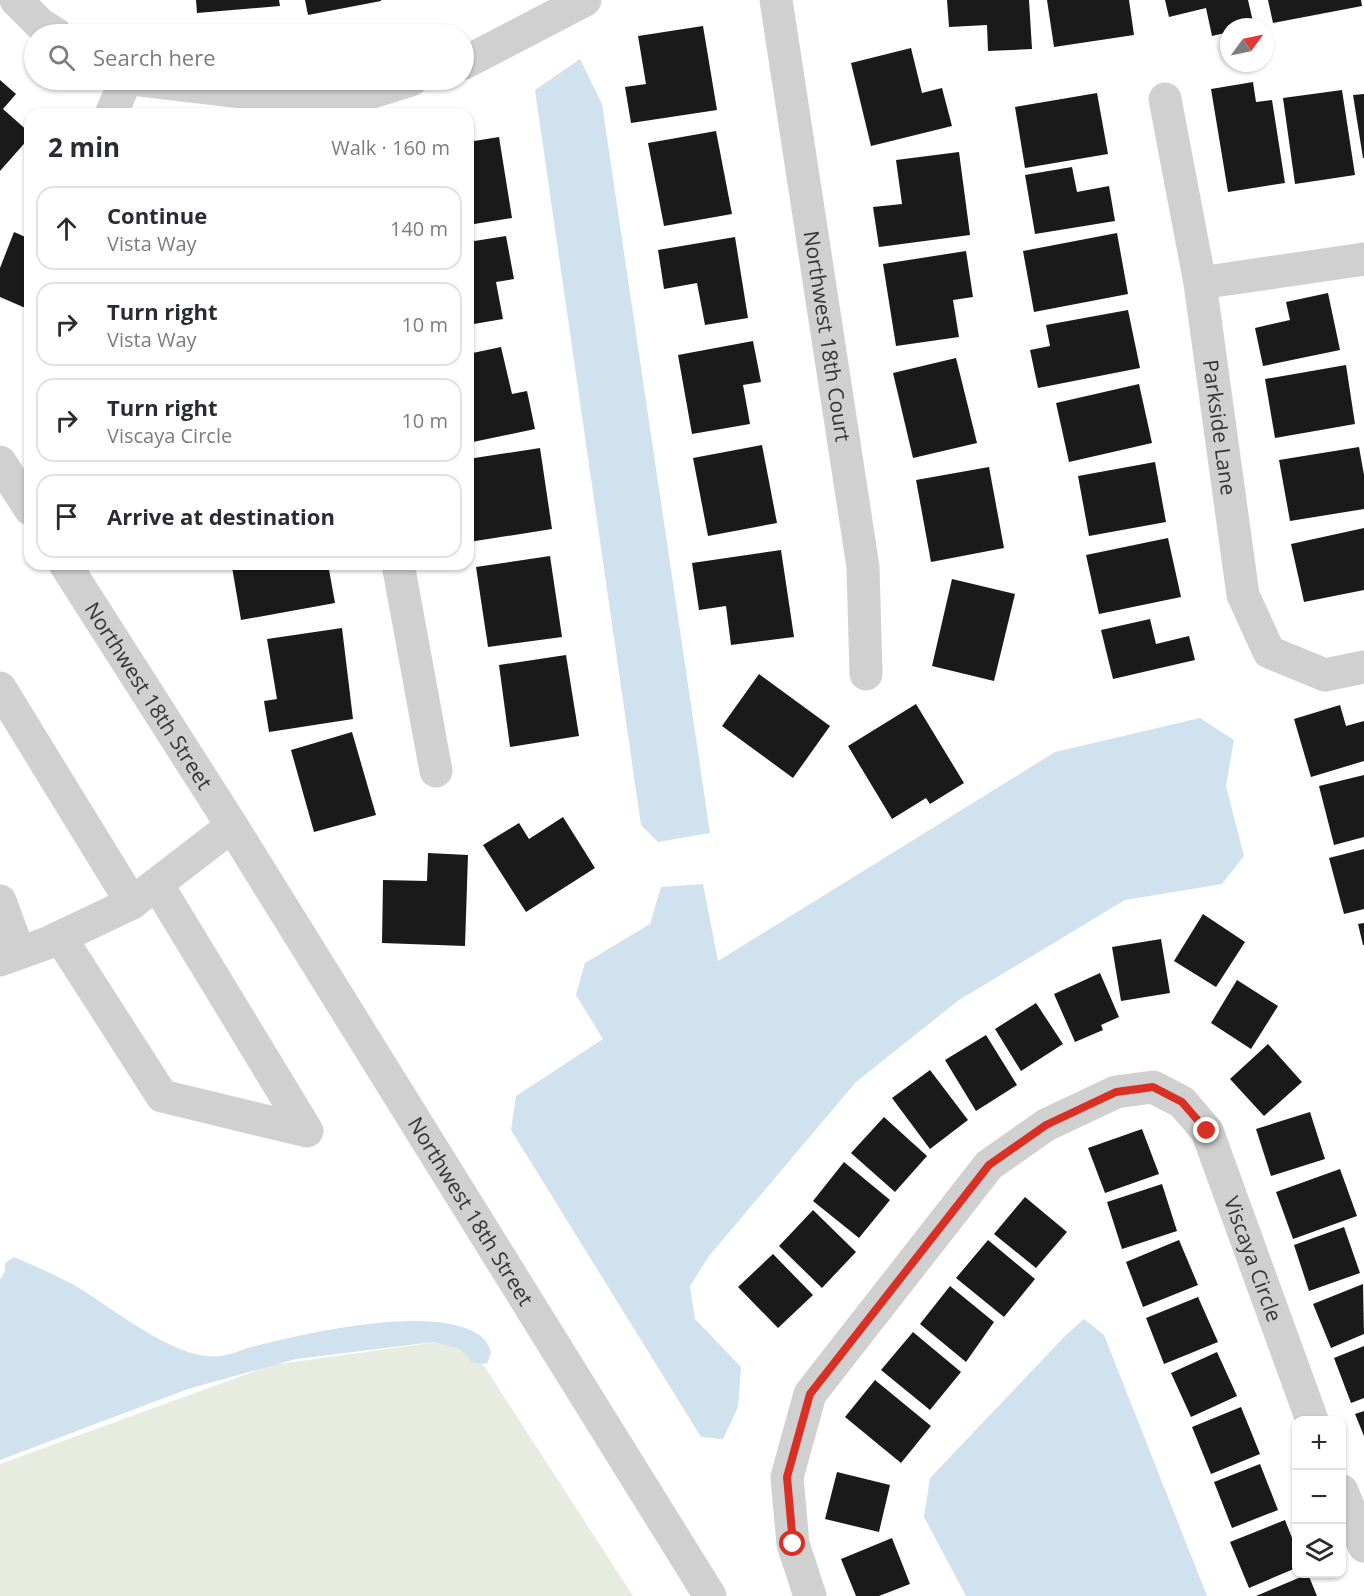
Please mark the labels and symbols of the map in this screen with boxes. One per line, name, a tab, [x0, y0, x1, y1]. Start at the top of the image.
north arrow	[1220, 18, 1274, 72]
street label: Northwest 18th Court	[798, 229, 858, 444]
street label: Parkside Lane	[1197, 358, 1243, 497]
street label: Northwest 18th Street	[79, 596, 219, 795]
street label: Northwest 18th Street	[402, 1112, 540, 1311]
route end	[1193, 1117, 1219, 1143]
street label: Viscaya Circle	[1218, 1192, 1289, 1325]
route start	[779, 1530, 805, 1556]

